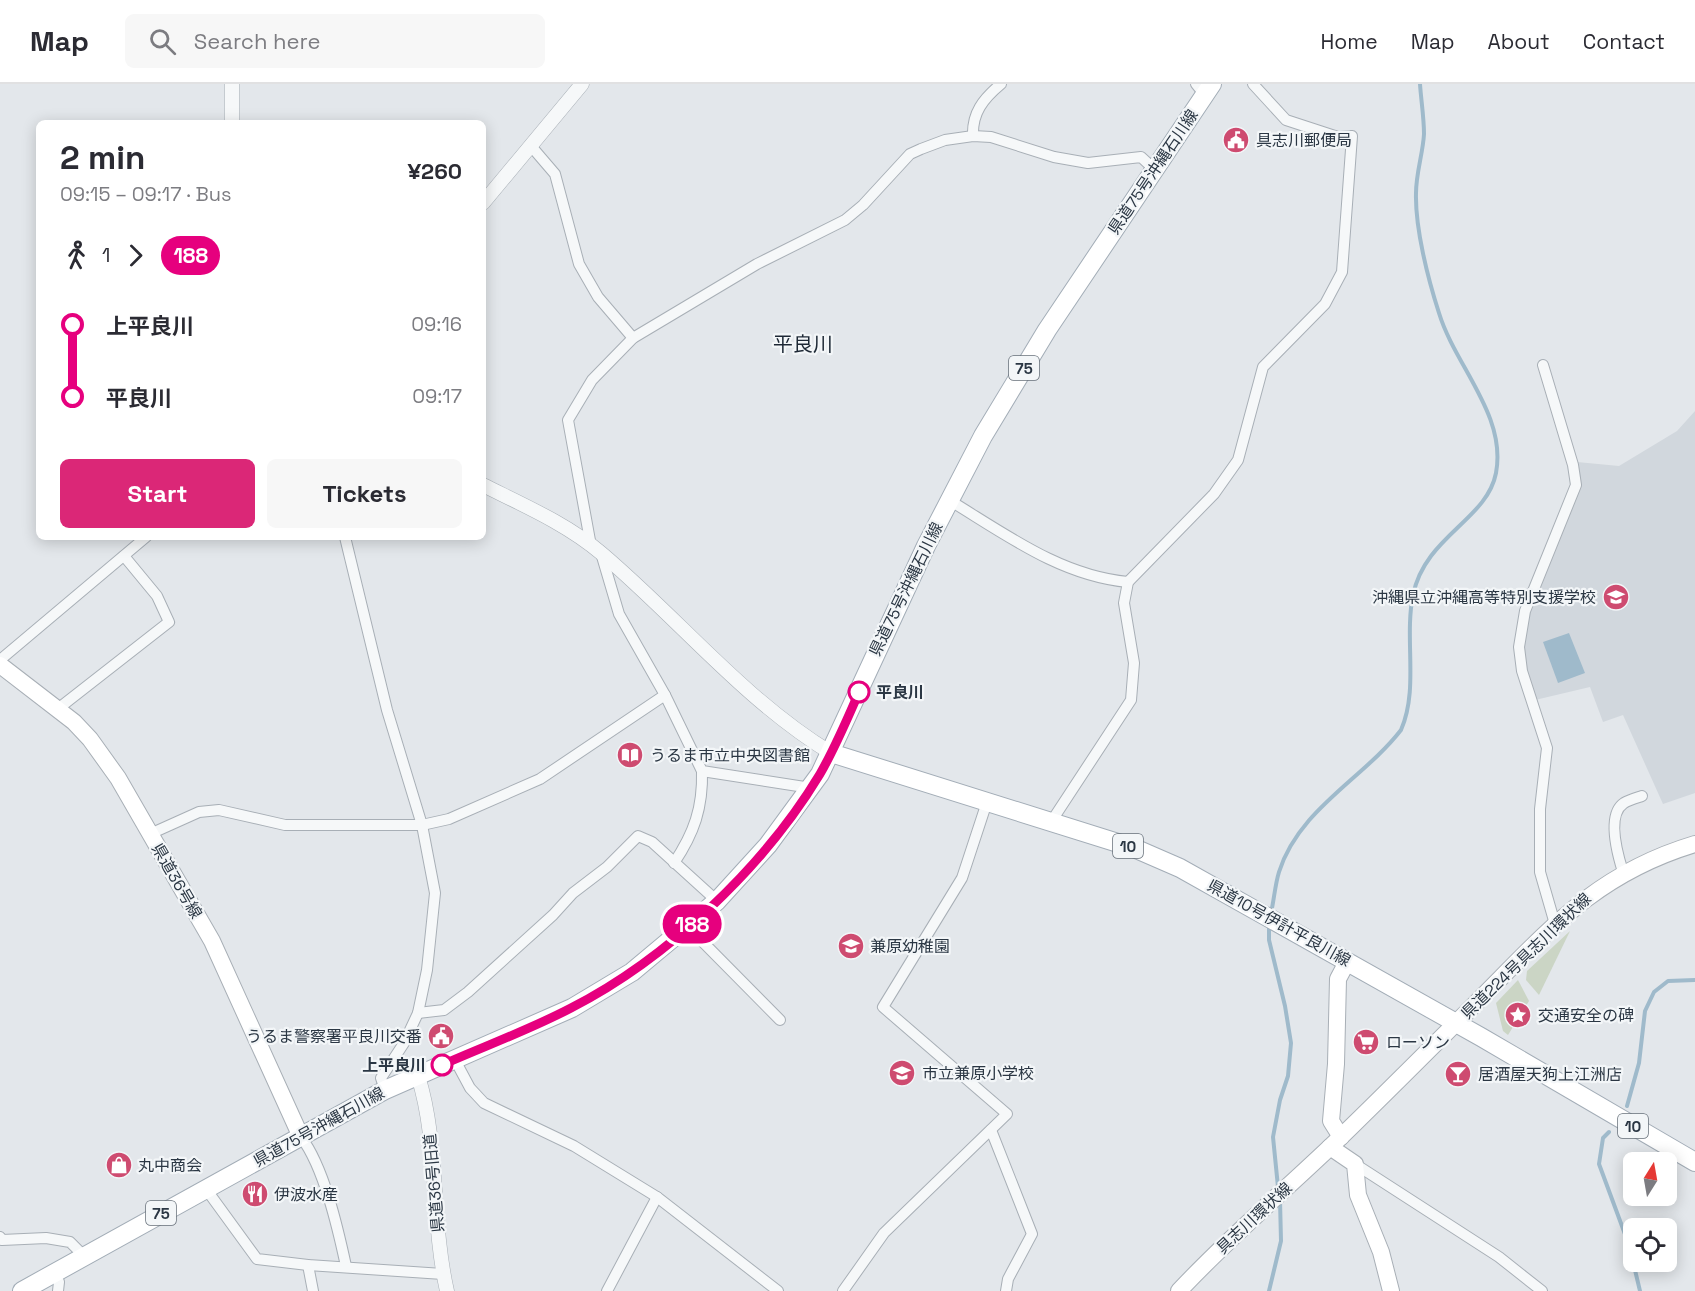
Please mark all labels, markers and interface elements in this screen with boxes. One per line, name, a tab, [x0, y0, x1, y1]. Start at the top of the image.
search box	[125, 14, 545, 68]
text: Map	[30, 23, 89, 59]
icon: search	[146, 25, 179, 58]
text: Search here	[194, 27, 321, 55]
text: Home	[1320, 28, 1378, 55]
text: Map	[1411, 28, 1455, 55]
text: About	[1488, 28, 1550, 55]
text: Contact	[1583, 28, 1665, 55]
street label: 県道75号沖縄石川線	[1103, 105, 1203, 239]
public building icon: 具志川郵便局	[1221, 125, 1251, 155]
place label: 具志川郵便局	[1256, 130, 1352, 151]
text: 2 min	[60, 137, 145, 179]
text: ¥260	[407, 157, 462, 185]
text: 09:15 – 09:17 · Bus	[60, 181, 232, 207]
icon: walk	[60, 239, 93, 272]
icon: forward	[119, 239, 152, 272]
text: 1	[102, 242, 110, 268]
text: 188	[173, 242, 208, 269]
text: 09:16	[411, 311, 462, 337]
text: 上平良川	[106, 312, 194, 340]
district label: 平良川	[773, 331, 833, 357]
road number: 75	[1009, 356, 1039, 380]
text: 09:17	[412, 383, 462, 409]
text: 平良川	[106, 384, 172, 412]
button: Start	[60, 459, 255, 528]
button: Tickets	[267, 459, 462, 528]
street label: 県道75号沖縄石川線	[864, 519, 948, 659]
school or university icon: 沖縄県立沖縄高等特別支援学校	[1601, 582, 1631, 612]
place label: 沖縄県立沖縄高等特別支援学校	[1372, 587, 1596, 608]
marker: 平良川	[848, 681, 870, 703]
place label: 平良川	[876, 682, 924, 703]
library icon: うるま市立中央図書館	[615, 740, 645, 770]
place label: うるま市立中央図書館	[650, 745, 810, 766]
road number: 10	[1113, 834, 1143, 858]
street label: 県道36号線	[147, 840, 207, 922]
street label: 県道10号伊計平良川線	[1204, 875, 1354, 971]
street label: 県道224号具志川環状線	[1457, 888, 1595, 1024]
line badge: 188	[658, 904, 726, 944]
text: 188	[675, 911, 709, 938]
school or university icon: 兼原幼稚園	[836, 931, 866, 961]
place label: 兼原幼稚園	[870, 936, 950, 957]
place icon: 交通安全の碑	[1503, 1000, 1533, 1030]
place label: 交通安全の碑	[1538, 1005, 1634, 1026]
public building icon: うるま警察署平良川交番	[426, 1021, 456, 1051]
place label: うるま警察署平良川交番	[246, 1026, 422, 1047]
supermarket icon: ローソン	[1351, 1027, 1381, 1057]
place label: ローソン	[1386, 1032, 1450, 1053]
marker: 上平良川	[431, 1054, 453, 1076]
place label: 上平良川	[362, 1055, 426, 1076]
school or university icon: 市立兼原小学校	[887, 1058, 917, 1088]
bar icon: 居酒屋天狗上江洲店	[1443, 1059, 1473, 1089]
place label: 市立兼原小学校	[922, 1063, 1034, 1084]
place label: 居酒屋天狗上江洲店	[1478, 1064, 1622, 1085]
street label: 県道75号沖縄石川線	[250, 1082, 388, 1172]
road number: 10	[1618, 1114, 1648, 1138]
street label: 県道36号旧道	[419, 1133, 449, 1233]
shop icon: 丸中商会	[104, 1150, 134, 1180]
north arrow	[1623, 1152, 1677, 1206]
map controls	[1623, 1152, 1677, 1272]
place label: 丸中商会	[138, 1155, 202, 1176]
street label: 具志川環状線	[1212, 1178, 1296, 1258]
restaurant icon: 伊波水産	[240, 1179, 270, 1209]
place label: 伊波水産	[274, 1184, 338, 1205]
road number: 75	[146, 1201, 176, 1225]
button: locate	[1623, 1218, 1677, 1272]

